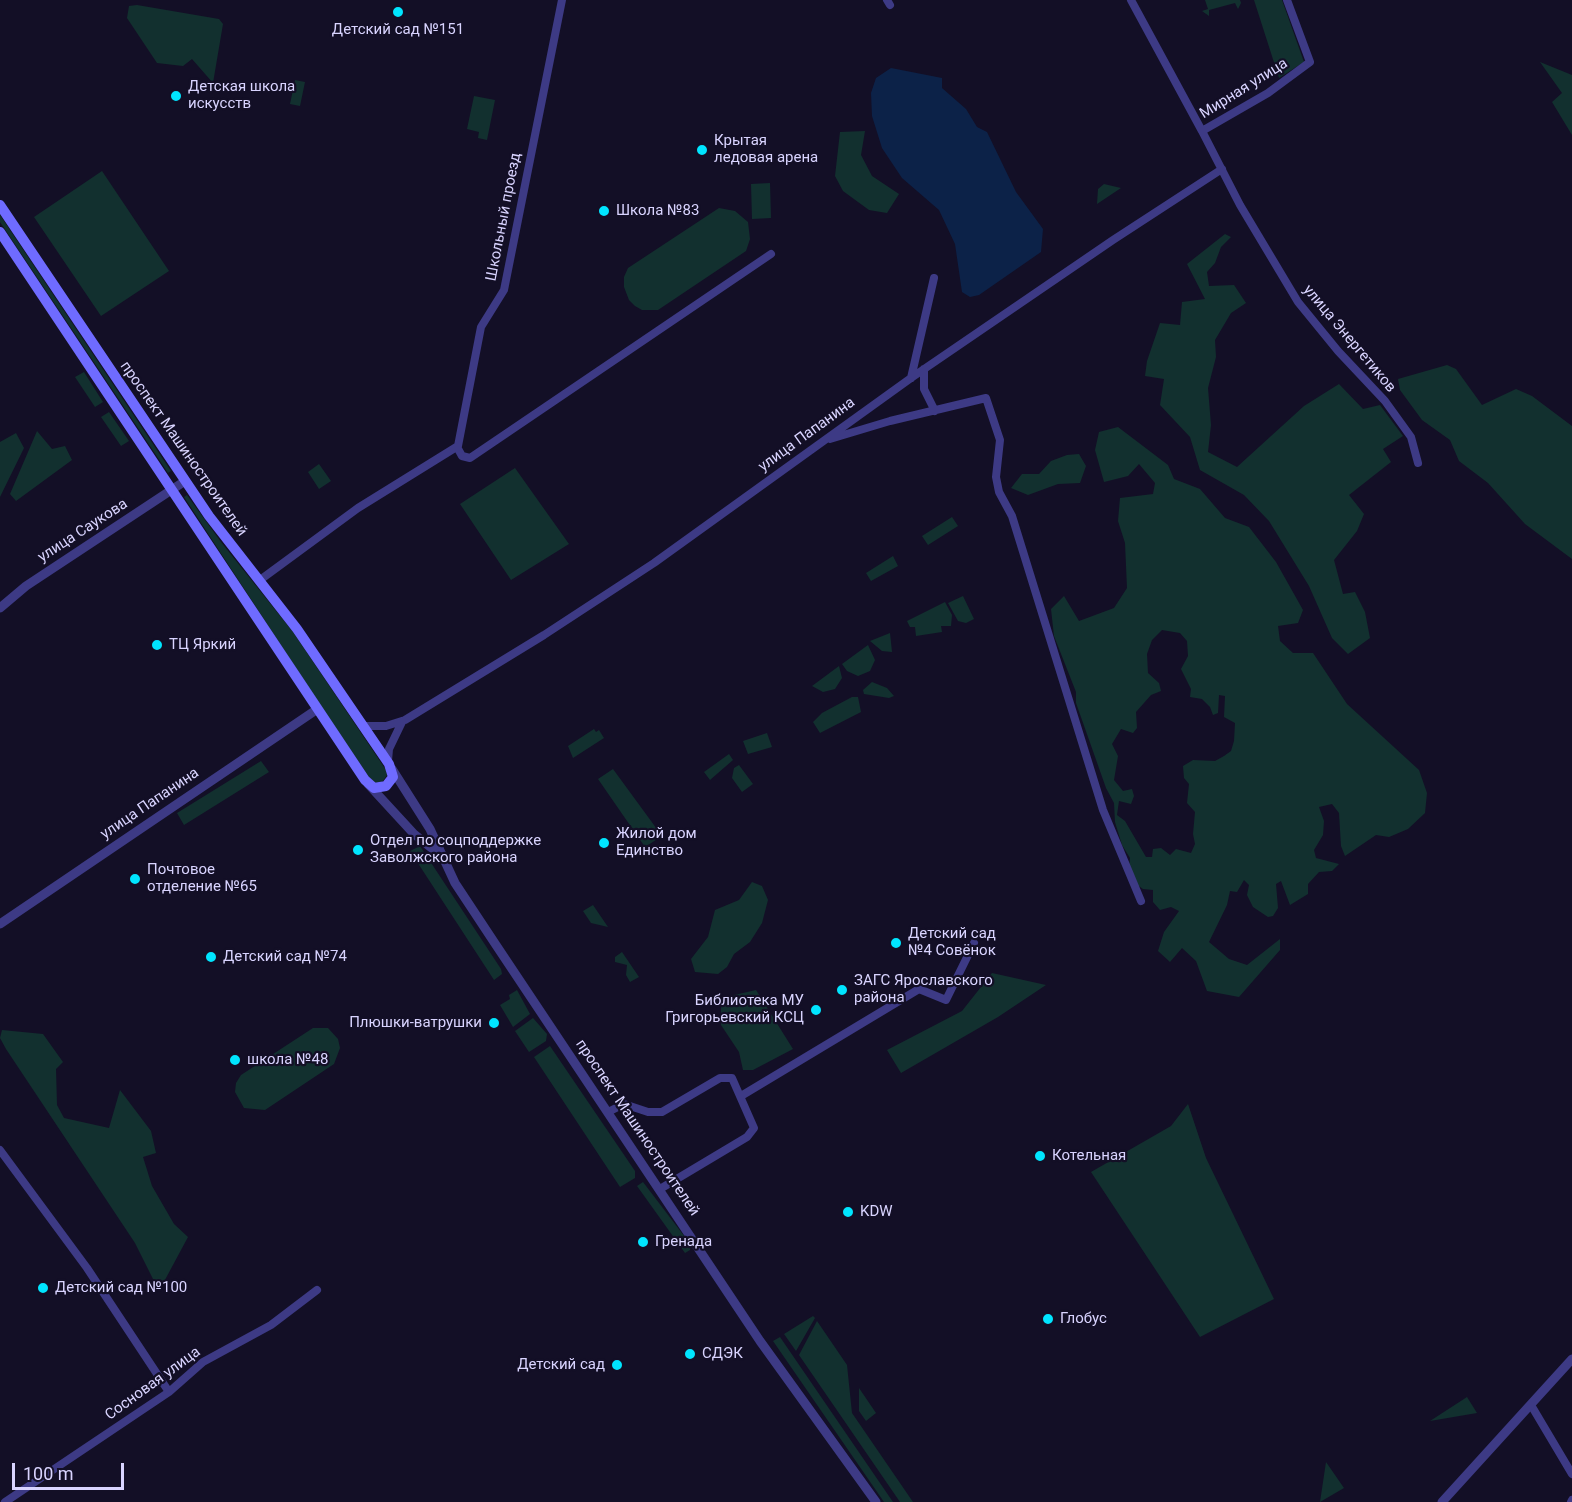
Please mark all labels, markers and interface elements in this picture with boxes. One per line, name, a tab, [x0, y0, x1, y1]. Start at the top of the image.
marker: Детский сад №151	[391, 5, 405, 19]
place label: Детский сад №151	[332, 21, 464, 39]
street label: Мирная улица	[1197, 55, 1291, 123]
place label: Детская школа искусств	[188, 78, 295, 113]
marker: Детская школа искусств	[169, 89, 183, 103]
place label: Крытая ледовая арена	[714, 132, 818, 167]
marker: Крытая ледовая арена	[695, 143, 709, 157]
street label: Школьный проезд	[483, 151, 525, 283]
place label: Школа №83	[616, 202, 699, 220]
marker: Школа №83	[597, 204, 611, 218]
street label: улица Энергетиков	[1299, 281, 1399, 397]
street label: проспект Машиностроителей	[116, 358, 250, 540]
street label: улица Папанина	[755, 394, 859, 476]
street label: улица Саукова	[35, 495, 131, 567]
place label: ТЦ Яркий	[169, 636, 236, 654]
marker: ТЦ Яркий	[150, 638, 164, 652]
street label: улица Папанина	[97, 764, 203, 844]
place label: Жилой дом Единство	[616, 825, 697, 860]
place label: Отдел по соцподдержке Заволжского района	[370, 832, 541, 867]
marker: Жилой дом Единство	[597, 836, 611, 850]
marker: Отдел по соцподдержке Заволжского района	[351, 843, 365, 857]
place label: Почтовое отделение №65	[147, 861, 257, 896]
marker: Почтовое отделение №65	[128, 872, 142, 886]
place label: Детский сад №4 Совёнок	[908, 925, 996, 960]
marker: Детский сад №4 Совёнок	[889, 936, 903, 950]
place label: Детский сад №74	[223, 948, 347, 966]
marker: Детский сад №74	[204, 950, 218, 964]
place label: ЗАГС Ярославского района	[854, 972, 993, 1007]
marker: ЗАГС Ярославского района	[835, 983, 849, 997]
place label: Библиотека МУ Григорьевский КСЦ	[665, 992, 804, 1027]
marker: Библиотека МУ Григорьевский КСЦ	[809, 1003, 823, 1017]
place label: Плюшки-ватрушки	[349, 1014, 482, 1032]
marker: Плюшки-ватрушки	[487, 1016, 501, 1030]
street label: проспект Машиностроителей	[571, 1036, 703, 1220]
place label: школа №48	[247, 1051, 328, 1069]
marker: школа №48	[228, 1053, 242, 1067]
place label: Котельная	[1052, 1147, 1126, 1165]
marker: Котельная	[1033, 1149, 1047, 1163]
place label: KDW	[860, 1203, 893, 1221]
marker: KDW	[841, 1205, 855, 1219]
place label: Гренада	[655, 1233, 712, 1251]
marker: Гренада	[636, 1235, 650, 1249]
place label: Детский сад №100	[55, 1279, 187, 1297]
marker: Детский сад №100	[36, 1281, 50, 1295]
place label: Глобус	[1060, 1310, 1107, 1328]
marker: Глобус	[1041, 1312, 1055, 1326]
street label: Сосновая улица	[102, 1343, 204, 1425]
place label: СДЭК	[702, 1345, 743, 1363]
marker: СДЭК	[683, 1347, 697, 1361]
place label: Детский сад	[517, 1356, 605, 1374]
marker: Детский сад	[610, 1358, 624, 1372]
scale bar	[15, 1451, 128, 1489]
text: 100 m	[23, 1463, 74, 1484]

